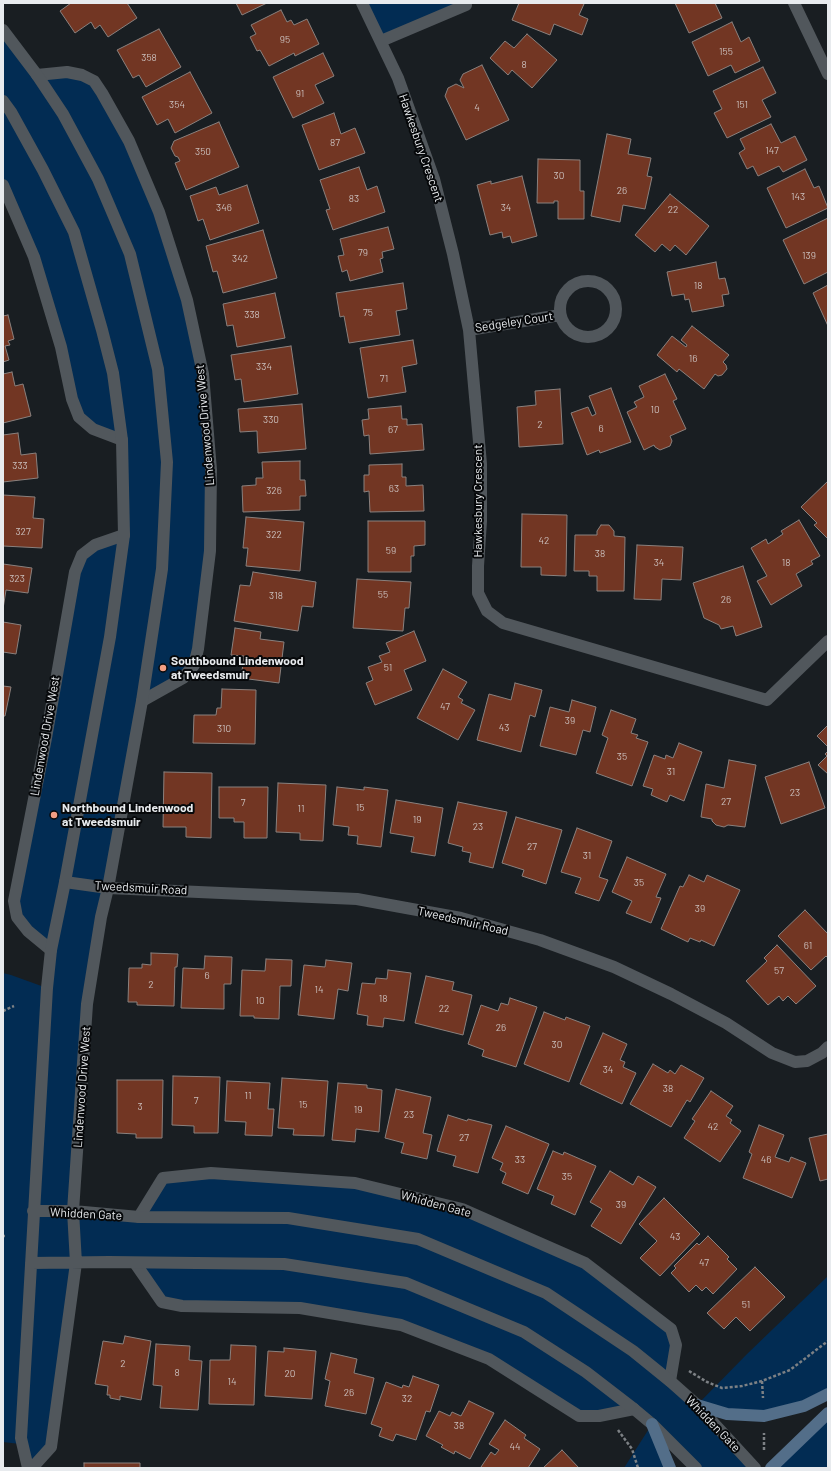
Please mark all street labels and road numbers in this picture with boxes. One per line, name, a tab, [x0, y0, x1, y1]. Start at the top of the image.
street label: Hawkesbury Crescent	[396, 92, 446, 204]
street label: Sedgeley Court	[474, 309, 554, 335]
street label: Lindenwood Drive West	[193, 364, 217, 486]
street label: Hawkesbury Crescent	[471, 444, 485, 558]
street label: Lindenwood Drive West	[27, 675, 63, 797]
street label: Tweedsmuir Road	[94, 878, 188, 898]
street label: Tweedsmuir Road	[416, 904, 510, 938]
street label: Lindenwood Drive West	[71, 1026, 93, 1148]
street label: Whidden Gate	[399, 1188, 473, 1220]
street label: Whidden Gate	[49, 1205, 123, 1223]
street label: Whidden Gate	[683, 1393, 743, 1455]

